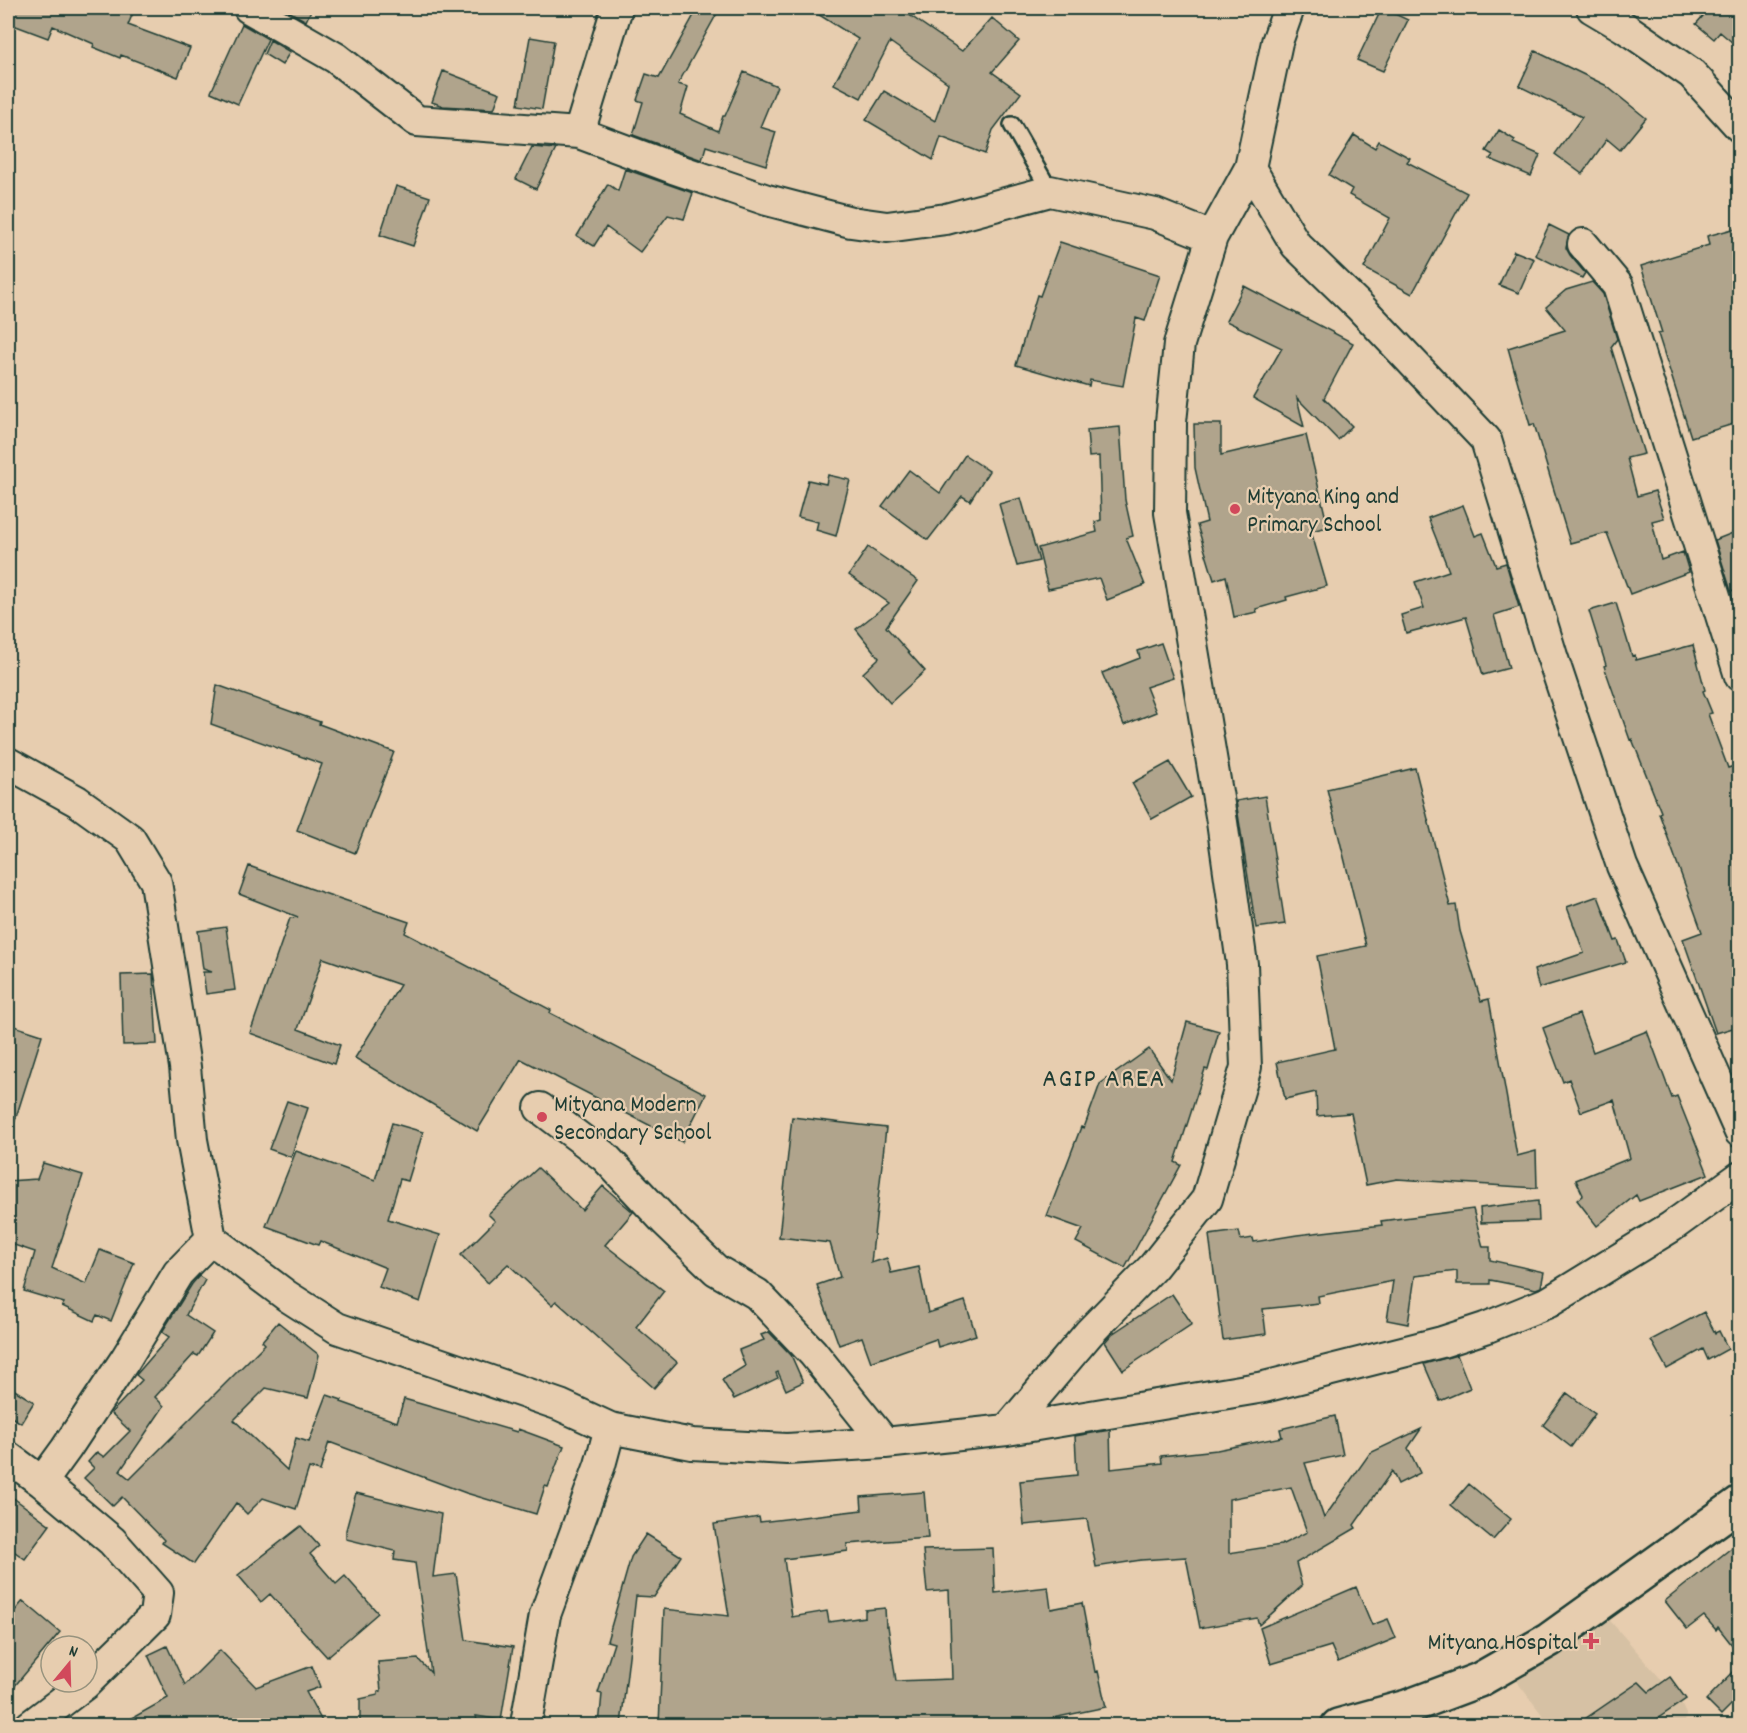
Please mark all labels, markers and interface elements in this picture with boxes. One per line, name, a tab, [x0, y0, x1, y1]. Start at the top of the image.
place label: Mityana King and Primary School	[1247, 481, 1399, 543]
marker: Mityana King and Primary School	[1228, 502, 1242, 516]
district label: AGIP AREA	[1042, 1061, 1166, 1100]
place label: Mityana Modern Secondary School	[554, 1089, 712, 1151]
marker: Mityana Modern Secondary School	[535, 1110, 549, 1124]
place label: Mityana Hospital	[1428, 1627, 1578, 1661]
marker: Mityana Hospital	[1582, 1632, 1600, 1650]
north arrow	[39, 1634, 99, 1694]
text: N	[66, 1640, 81, 1664]

